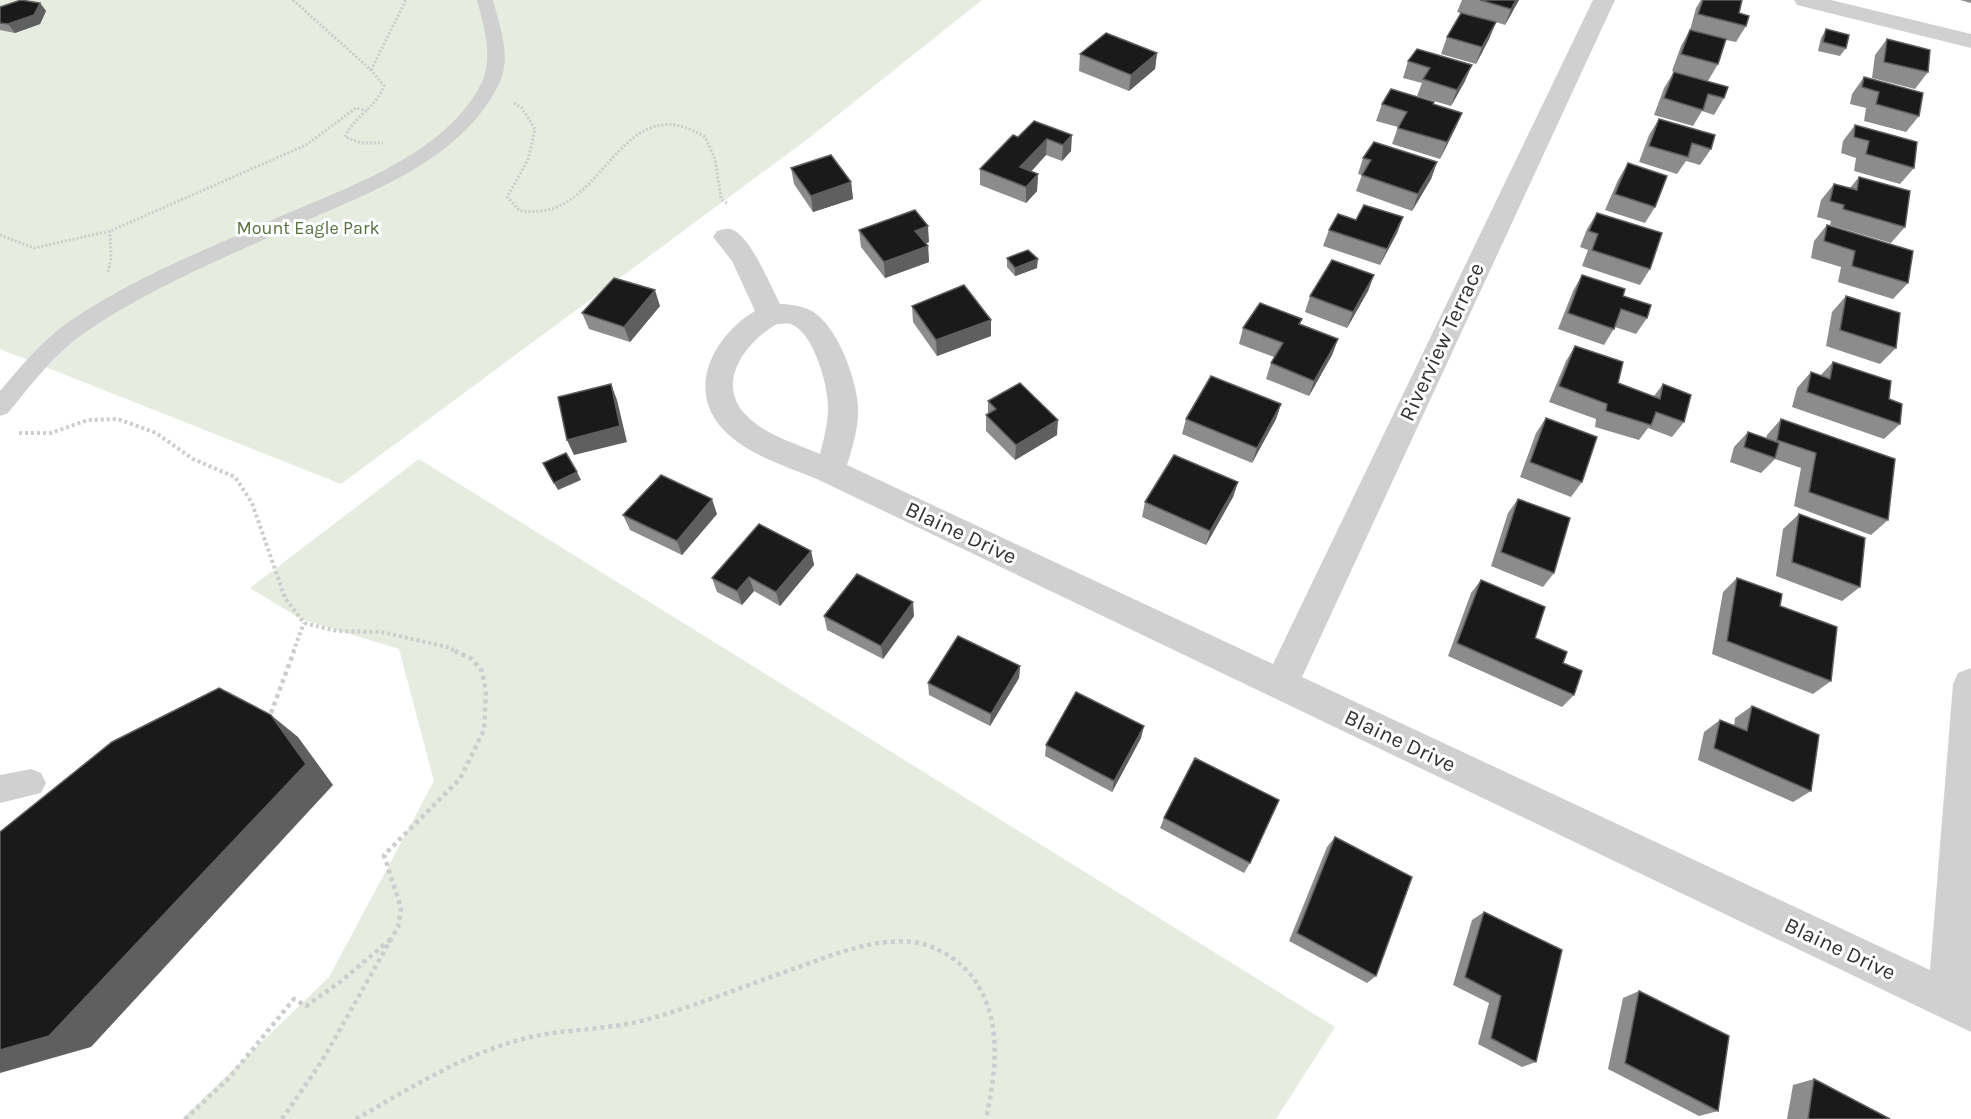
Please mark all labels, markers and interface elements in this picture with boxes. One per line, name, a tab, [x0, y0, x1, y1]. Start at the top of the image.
park label: Mount Eagle Park	[236, 217, 380, 239]
street label: Riverview Terrace	[1394, 259, 1490, 425]
street label: Blaine Drive	[901, 496, 1021, 570]
street label: Blaine Drive	[1340, 704, 1460, 778]
street label: Blaine Drive	[1780, 912, 1900, 986]

